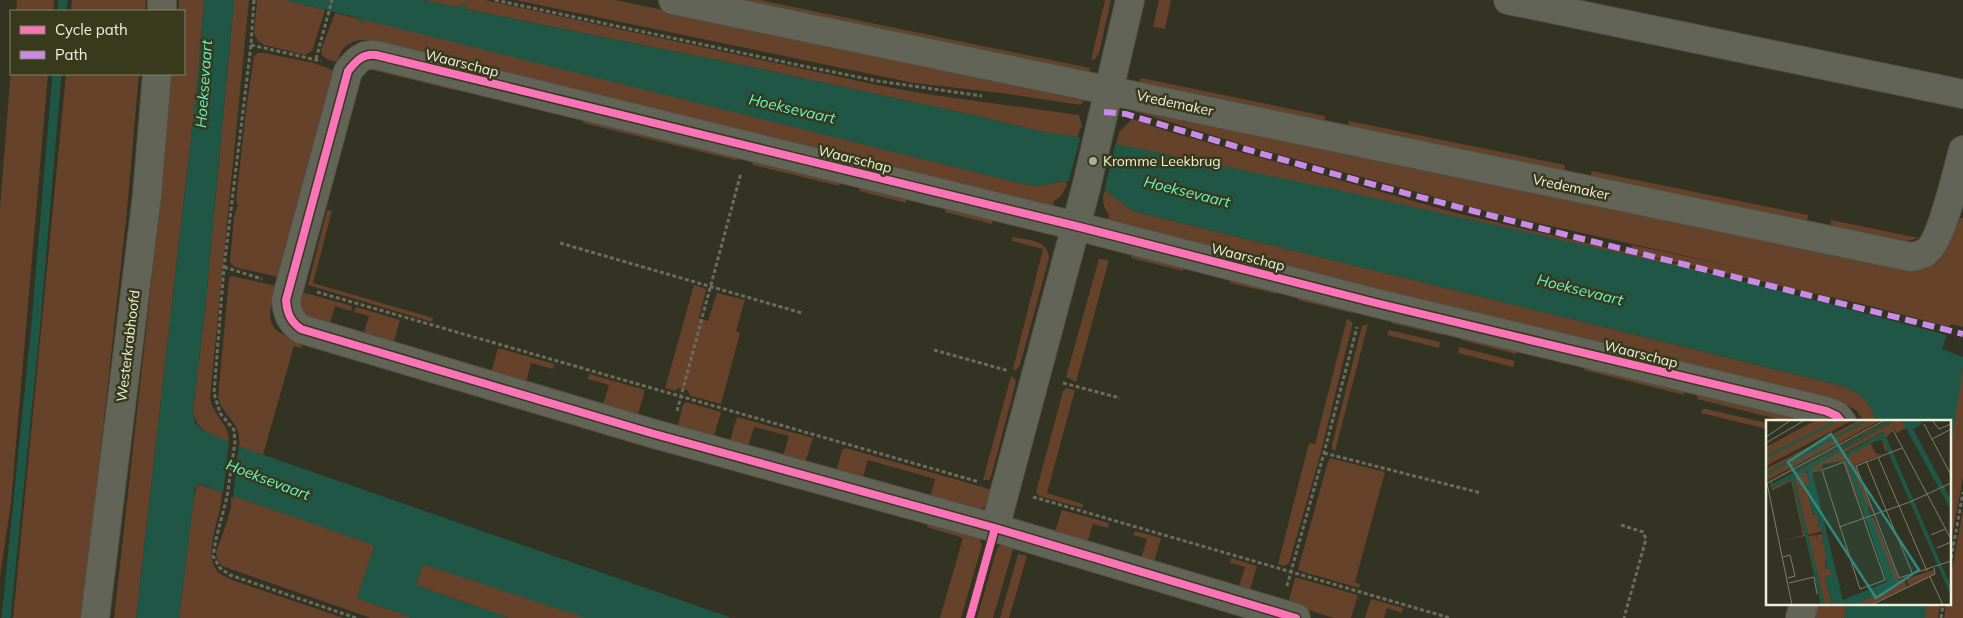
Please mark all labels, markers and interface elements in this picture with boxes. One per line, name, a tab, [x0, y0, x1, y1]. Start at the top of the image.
legend	[10, 10, 185, 75]
text: Cycle path	[55, 20, 128, 39]
water label: Hoeksevaart	[191, 39, 216, 129]
text: Path	[55, 45, 87, 64]
street label: Waarschap	[423, 45, 501, 81]
street label: Vredemaker	[1135, 86, 1216, 120]
water label: Hoeksevaart	[747, 89, 838, 128]
street label: Waarschap	[816, 141, 894, 177]
place label: Kromme Leekbrug	[1103, 152, 1221, 170]
marker: Kromme Leekbrug	[1087, 155, 1099, 167]
street label: Vredemaker	[1531, 170, 1612, 204]
water label: Hoeksevaart	[1142, 172, 1233, 212]
street label: Waarschap	[1209, 239, 1287, 275]
water label: Hoeksevaart	[1535, 270, 1626, 310]
street label: Westerkrabhoofd	[112, 289, 144, 403]
street label: Waarschap	[1602, 336, 1680, 372]
inset map	[1766, 420, 1950, 606]
water label: Hoeksevaart	[224, 455, 313, 504]

